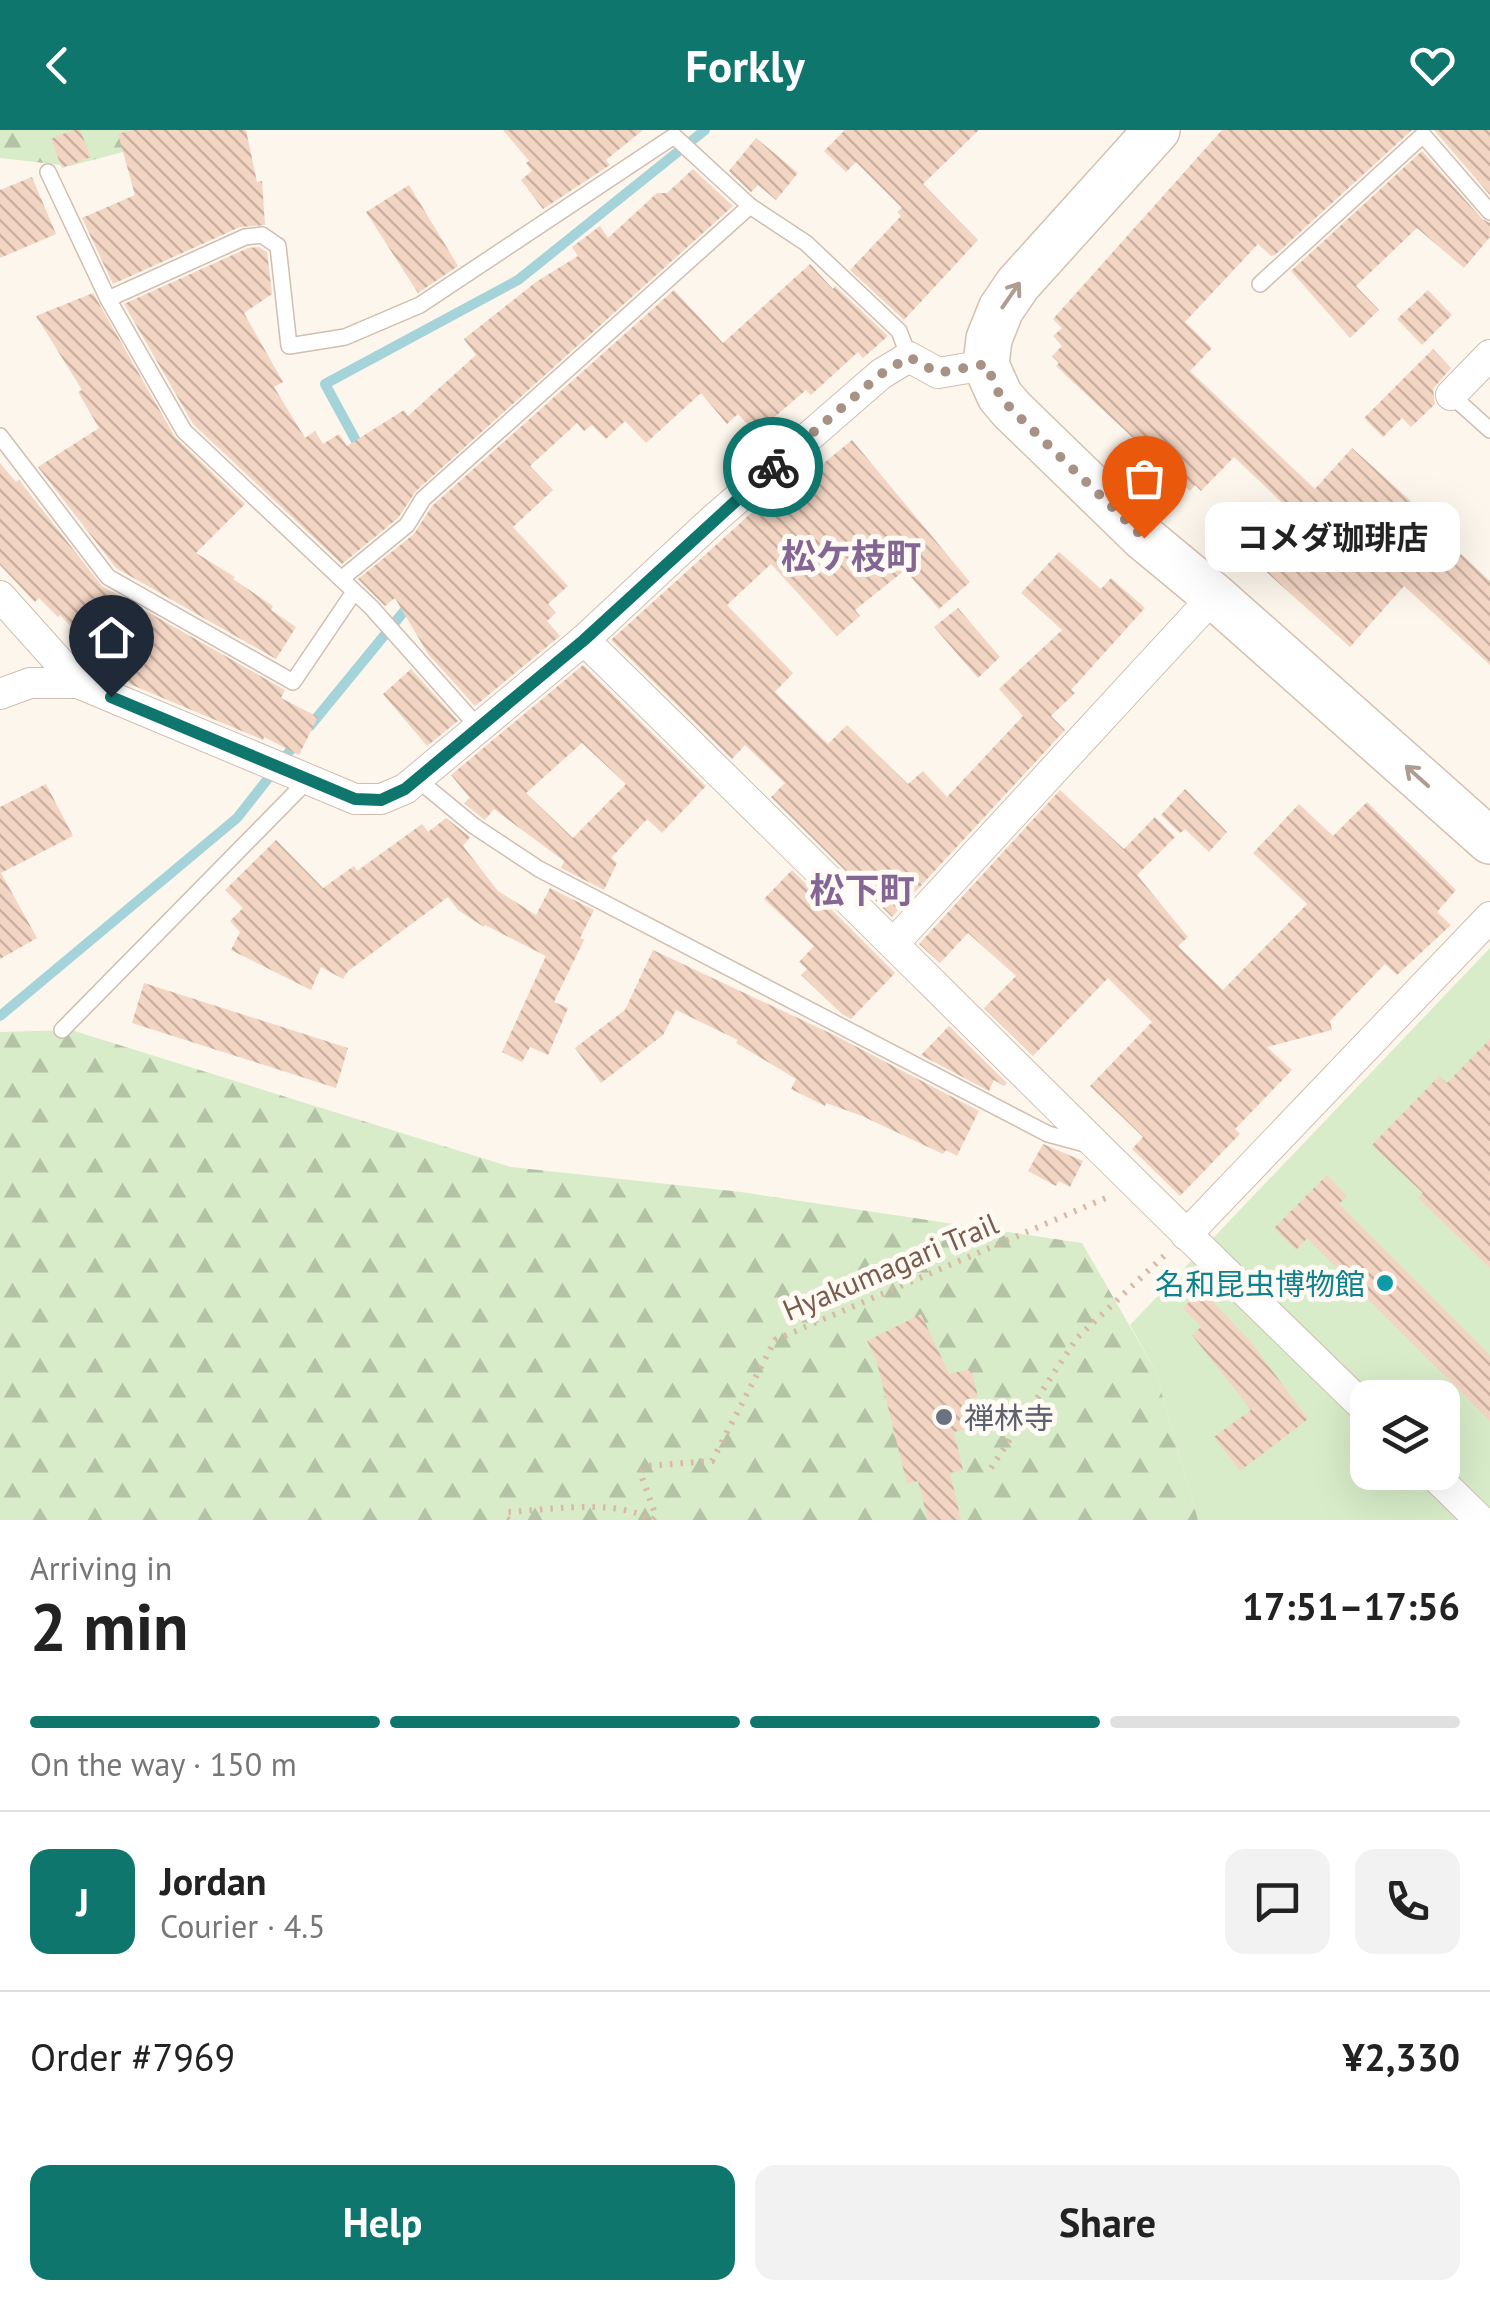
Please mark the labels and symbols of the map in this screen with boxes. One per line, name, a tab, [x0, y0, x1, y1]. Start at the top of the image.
one-way arrow	[1000, 282, 1021, 309]
courier	[723, 417, 823, 517]
pin	[1102, 436, 1187, 539]
callout: コメダ珈琲店	[1204, 503, 1459, 573]
district label: 松ケ枝町	[781, 533, 921, 579]
pin	[69, 595, 154, 698]
one-way arrow	[1405, 765, 1430, 788]
district label: 松下町	[809, 867, 915, 913]
street label: Hyakumagari Trail	[776, 1203, 1004, 1329]
place label: 名和昆虫博物館	[1155, 1264, 1365, 1303]
marker: 名和昆虫博物館	[1374, 1272, 1396, 1294]
place label: 禅林寺	[964, 1398, 1054, 1437]
marker: 禅林寺	[933, 1406, 955, 1428]

